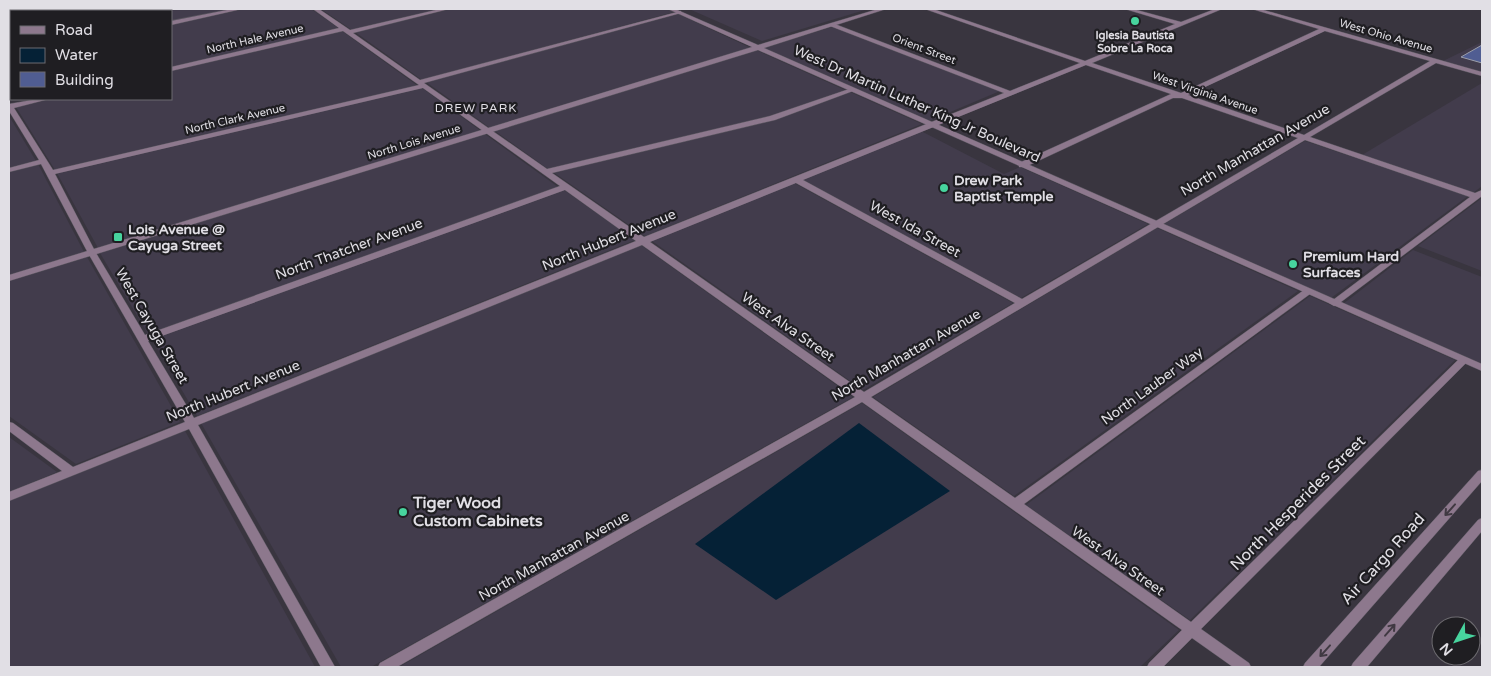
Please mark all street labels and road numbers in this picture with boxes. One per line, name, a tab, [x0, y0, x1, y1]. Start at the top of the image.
street label: West Ohio Avenue	[1338, 16, 1434, 56]
street label: North Hale Avenue	[205, 22, 305, 56]
street label: Orient Street	[890, 31, 958, 67]
street label: West Dr Martin Luther King Jr Boulevard	[791, 42, 1043, 166]
street label: West Virginia Avenue	[1150, 69, 1260, 117]
street label: North Manhattan Avenue	[1177, 100, 1333, 200]
street label: North Clark Avenue	[184, 101, 286, 137]
street label: North Lois Avenue	[366, 122, 462, 162]
street label: West Ida Street	[867, 197, 964, 261]
street label: North Hubert Avenue	[540, 205, 678, 275]
street label: North Thatcher Avenue	[273, 214, 425, 284]
street label: West Cayuga Street	[112, 265, 192, 388]
street label: West Alva Street	[738, 289, 838, 366]
street label: North Manhattan Avenue	[828, 305, 984, 405]
street label: North Lauber Way	[1098, 343, 1207, 429]
street label: North Hubert Avenue	[164, 356, 302, 426]
street label: North Hesperides Street	[1226, 431, 1370, 575]
street label: North Manhattan Avenue	[476, 507, 632, 605]
street label: Air Cargo Road	[1337, 509, 1429, 609]
street label: West Alva Street	[1068, 523, 1168, 600]

